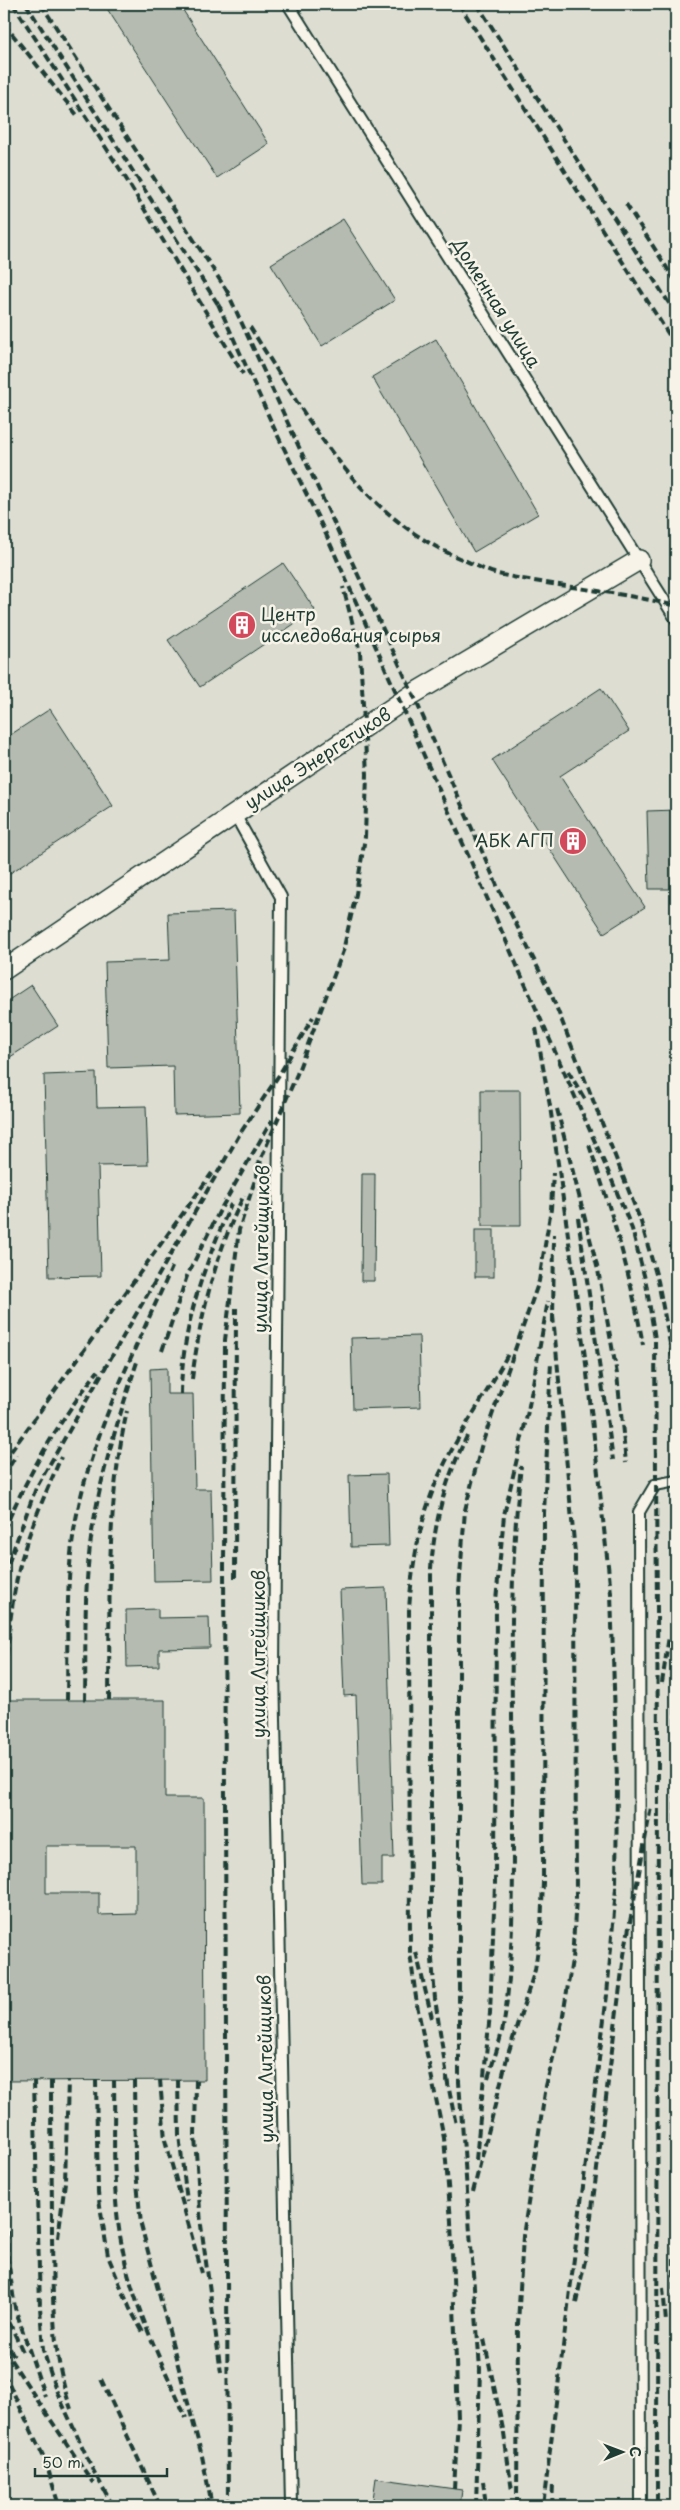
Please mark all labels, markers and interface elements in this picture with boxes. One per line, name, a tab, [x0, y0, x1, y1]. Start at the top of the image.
street label: Доменная улица	[446, 231, 549, 373]
place label: Центр исследования сырья	[261, 600, 441, 648]
building icon: Центр исследования сырья	[227, 610, 257, 640]
street label: улица Энергетиков	[238, 700, 396, 815]
place label: АБК АГП	[475, 826, 554, 853]
building icon: АБК АГП	[558, 826, 588, 856]
street label: улица Литейщиков	[246, 1165, 275, 1333]
street label: улица Литейщиков	[244, 1570, 271, 1738]
street label: улица Литейщиков	[250, 1975, 279, 2143]
north arrow	[598, 2428, 648, 2478]
scale bar	[35, 2445, 168, 2477]
text: С	[625, 2446, 646, 2457]
text: 50 m	[42, 2450, 81, 2473]

